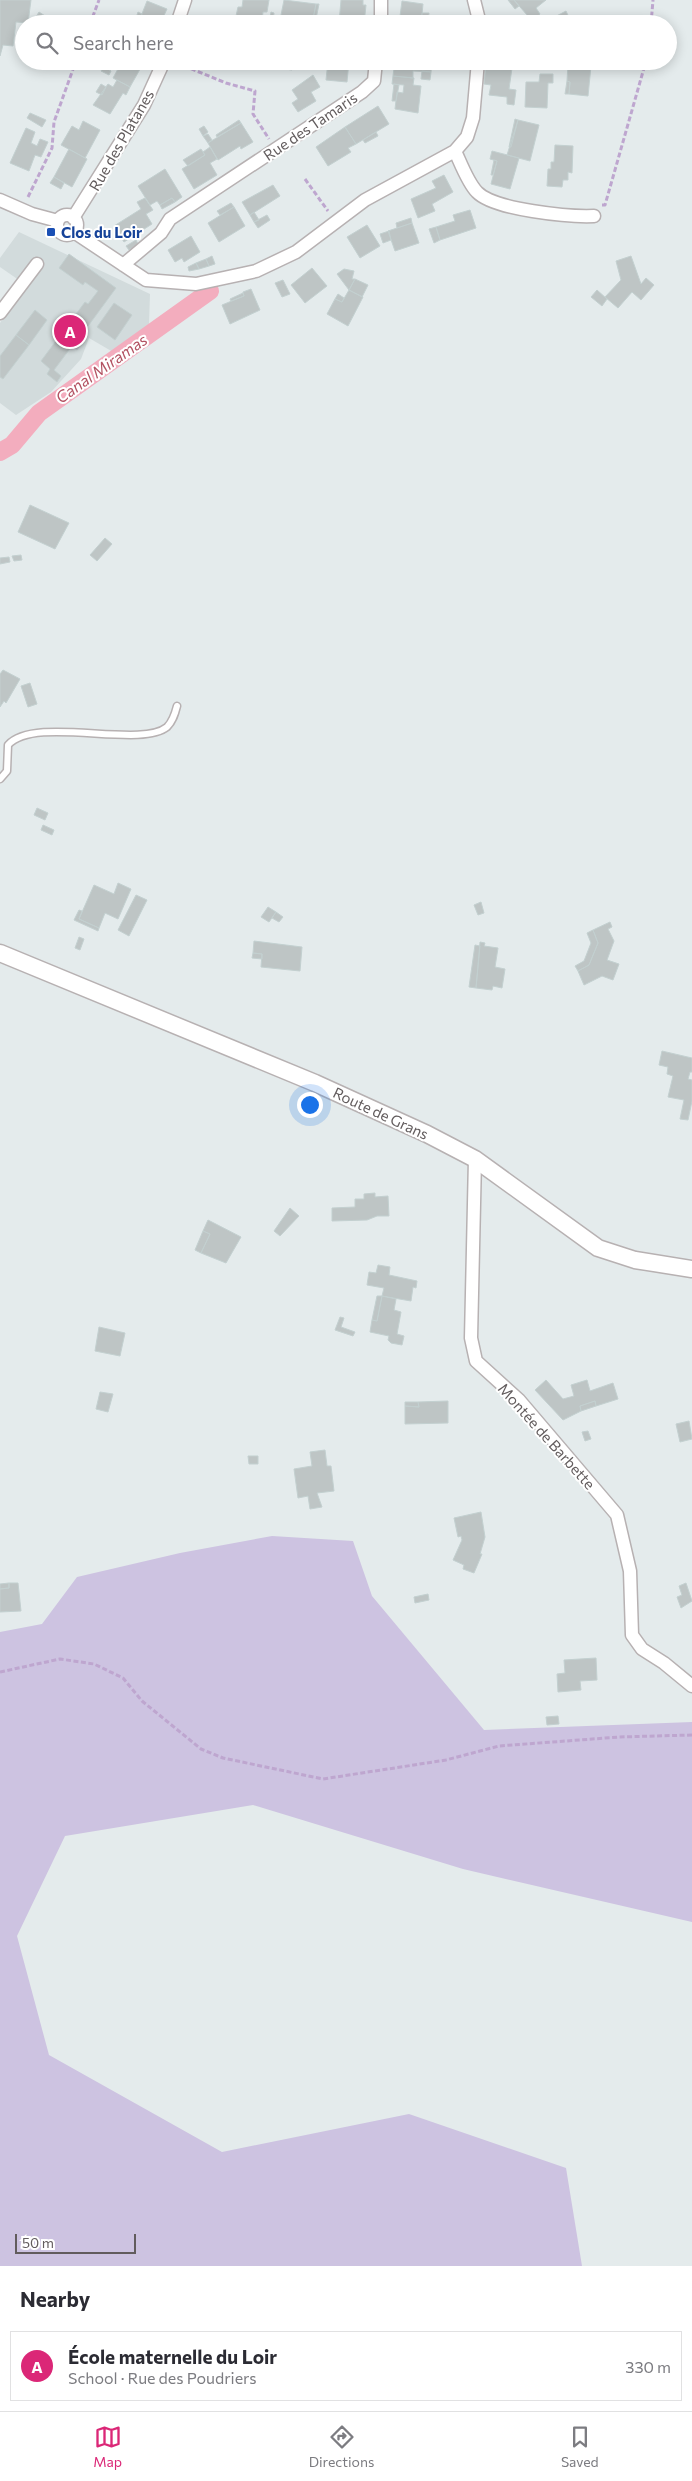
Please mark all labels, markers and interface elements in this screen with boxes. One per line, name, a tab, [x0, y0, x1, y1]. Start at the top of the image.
search box	[15, 15, 677, 70]
icon: search	[33, 29, 61, 57]
text: Search here	[73, 31, 173, 54]
street label: Rue des Platanes	[85, 86, 157, 194]
street label: Rue des Tamaris	[260, 88, 360, 164]
place label: Clos du Loir	[61, 223, 142, 241]
marker: Clos du Loir	[45, 226, 57, 238]
pin: A	[54, 312, 86, 350]
water label: Canal Miramas	[51, 329, 151, 407]
street label: Route de Grans	[330, 1083, 432, 1143]
your location	[297, 1092, 323, 1118]
street label: Montée de Barbette	[495, 1379, 599, 1493]
scale bar	[15, 2231, 136, 2254]
text: 50 m	[22, 2234, 54, 2251]
text: Nearby	[20, 2286, 90, 2311]
text: École maternelle du Loir	[68, 2345, 277, 2368]
text: A	[31, 2357, 43, 2376]
text: 330 m	[625, 2357, 671, 2376]
text: School · Rue des Poudriers	[68, 2368, 257, 2387]
tab: Map	[93, 2423, 122, 2470]
tab: Directions	[309, 2423, 374, 2470]
tab: Saved	[561, 2423, 599, 2470]

